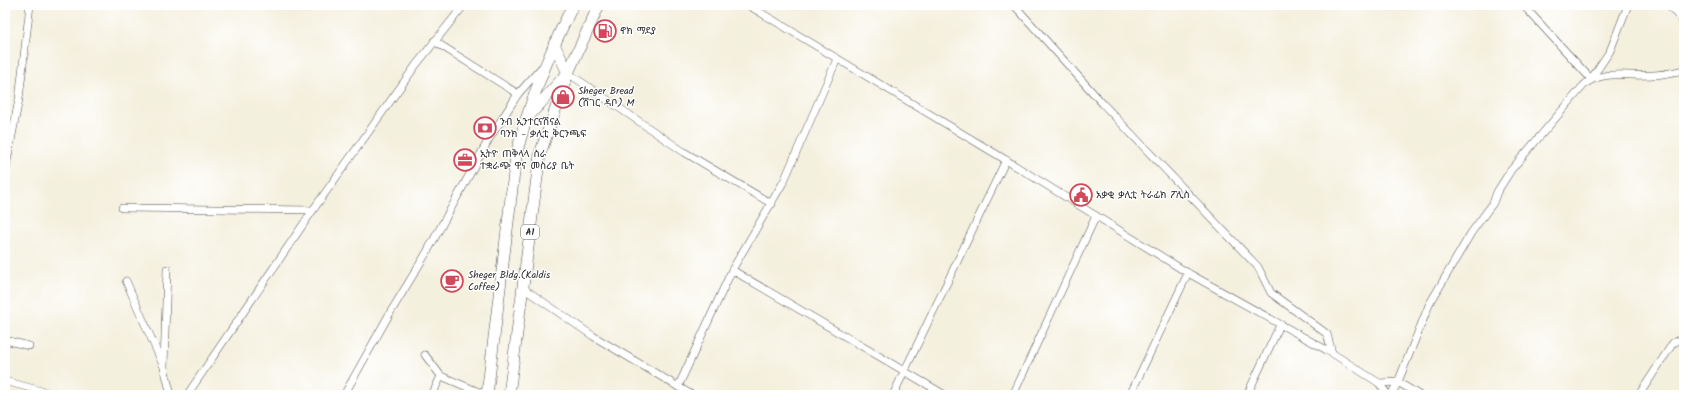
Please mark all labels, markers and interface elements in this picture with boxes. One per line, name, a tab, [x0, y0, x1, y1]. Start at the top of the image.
fuel station icon: ኖክ ማደያ	[592, 18, 618, 44]
place label: ኖክ ማደያ	[620, 23, 656, 39]
place label: Sheger Bread (ሸገር ዳቦ) M	[578, 83, 635, 111]
shop icon: Sheger Bread (ሸገር ዳቦ) M	[550, 84, 576, 110]
place label: ንብ ኢንተርናሽናል ባንክ - ቃሊቲ ቅርንጫፍ	[500, 114, 587, 142]
bank icon: ንብ ኢንተርናሽናል ባንክ - ቃሊቲ ቅርንጫፍ	[472, 115, 498, 141]
place label: ኢትዮ ጠቅላላ ስራ ተቋራጭ ዋና መስሪያ ቤት	[480, 146, 575, 174]
office icon: ኢትዮ ጠቅላላ ስራ ተቋራጭ ዋና መስሪያ ቤት	[452, 147, 478, 173]
public building icon: አቃቂ ቃሊቲ ትራፊክ ፖሊስ	[1068, 182, 1094, 208]
place label: አቃቂ ቃሊቲ ትራፊክ ፖሊስ	[1096, 187, 1190, 203]
road number: A1	[521, 225, 539, 239]
place label: Sheger Bldg.(Kaldis Coffee)	[468, 267, 551, 295]
cafe icon: Sheger Bldg.(Kaldis Coffee)	[439, 268, 465, 294]

